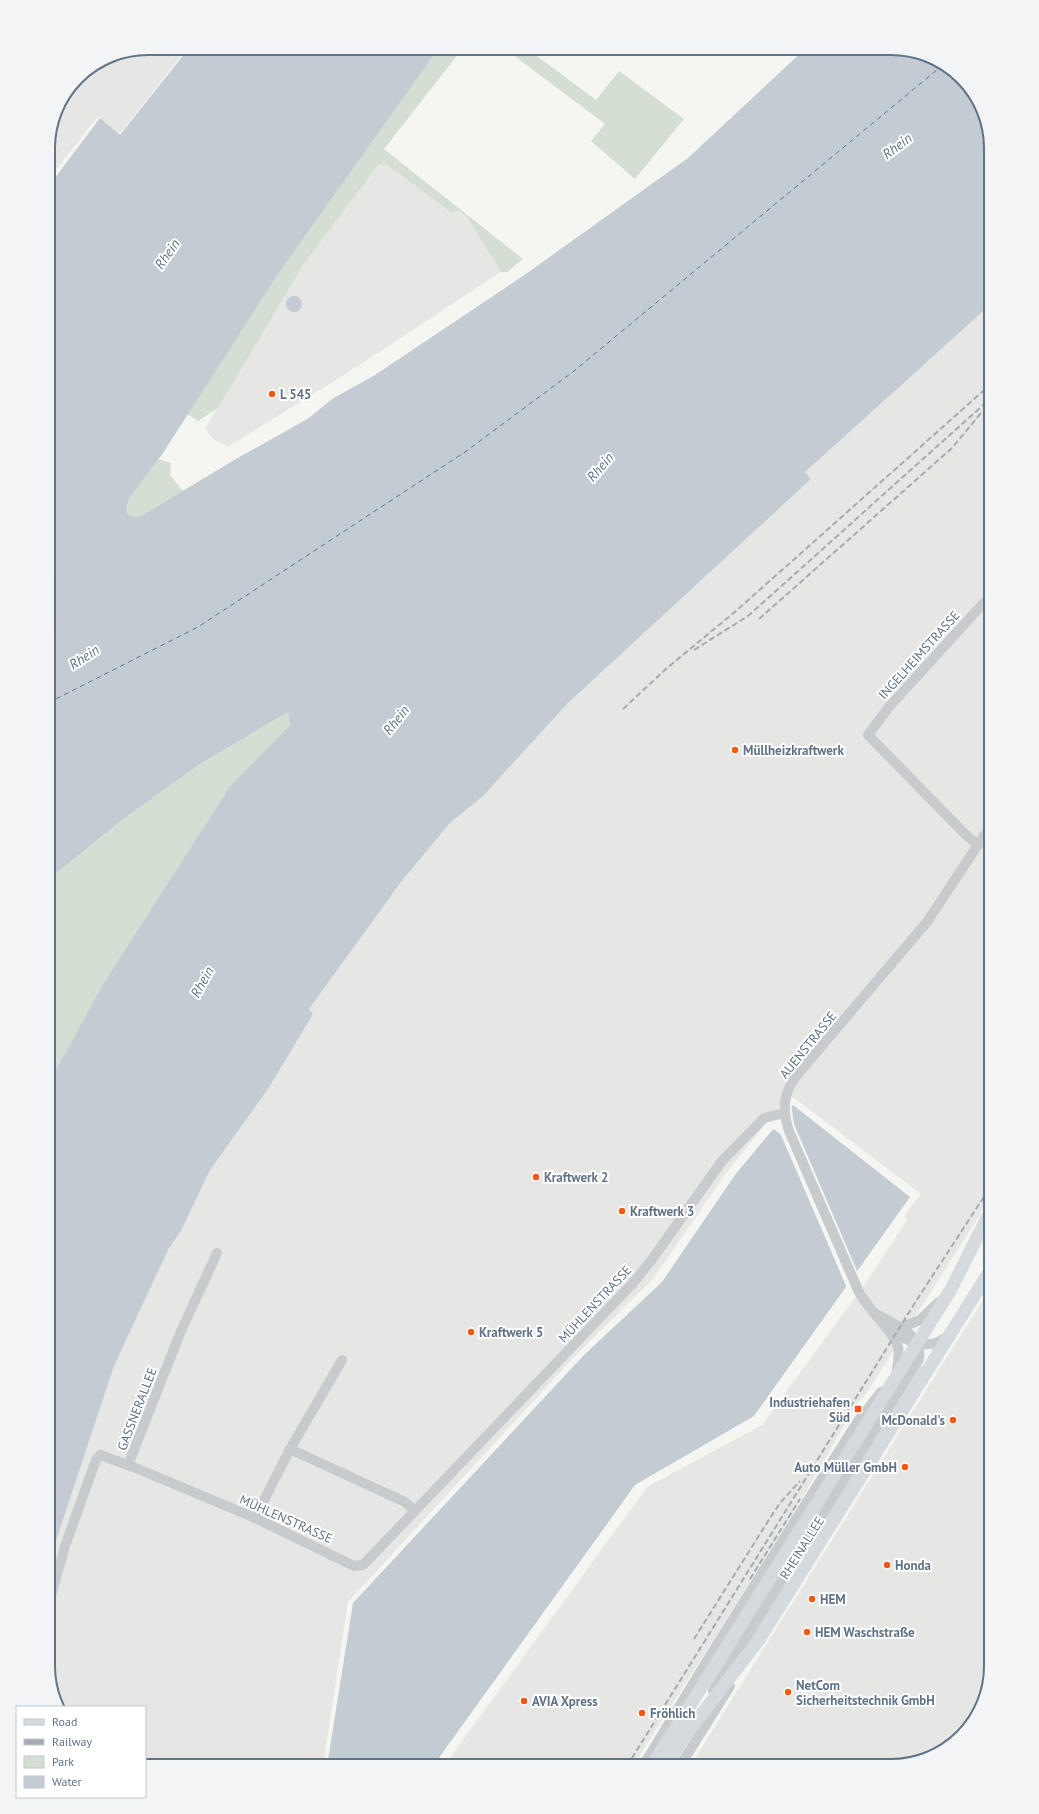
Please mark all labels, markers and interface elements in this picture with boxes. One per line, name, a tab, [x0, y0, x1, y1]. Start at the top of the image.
water label: Rhein	[878, 129, 916, 163]
water label: Rhein	[150, 235, 184, 273]
place label: L 545	[280, 386, 311, 403]
marker: L 545	[267, 389, 277, 399]
water label: Rhein	[583, 449, 617, 485]
street label: INGELHEIMSTRASSE	[875, 607, 963, 703]
water label: Rhein	[65, 641, 103, 673]
water label: Rhein	[379, 702, 413, 738]
place label: Müllheizkraftwerk	[743, 742, 844, 759]
marker: Müllheizkraftwerk	[730, 745, 740, 755]
water label: Rhein	[186, 963, 218, 1001]
street label: AUENSTRASSE	[776, 1008, 840, 1082]
place label: Kraftwerk 2	[544, 1169, 608, 1186]
marker: Kraftwerk 2	[531, 1172, 541, 1182]
place label: Kraftwerk 3	[630, 1203, 694, 1220]
marker: Kraftwerk 3	[617, 1206, 627, 1216]
street label: MÜHLENSTRASSE	[555, 1262, 635, 1346]
place label: Kraftwerk 5	[479, 1324, 543, 1341]
marker: Kraftwerk 5	[466, 1327, 476, 1337]
street label: GASSNERALLEE	[113, 1365, 161, 1453]
place label: Industriehafen Süd	[769, 1394, 850, 1426]
marker: Industriehafen Süd	[853, 1404, 863, 1414]
place label: McDonald's	[881, 1412, 946, 1429]
marker: McDonald's	[948, 1415, 958, 1425]
place label: Auto Müller GmbH	[794, 1459, 897, 1476]
marker: Auto Müller GmbH	[900, 1462, 910, 1472]
street label: MÜHLENSTRASSE	[237, 1491, 335, 1547]
street label: RHEINALLEE	[776, 1513, 828, 1583]
place label: Honda	[895, 1557, 931, 1574]
marker: Honda	[882, 1560, 892, 1570]
place label: HEM	[820, 1591, 846, 1608]
marker: HEM	[807, 1594, 817, 1604]
place label: HEM Waschstraße	[815, 1624, 915, 1641]
marker: HEM Waschstraße	[802, 1627, 812, 1637]
place label: NetCom Sicherheitstechnik GmbH	[796, 1677, 935, 1709]
marker: NetCom Sicherheitstechnik GmbH	[783, 1687, 793, 1697]
place label: AVIA Xpress	[532, 1693, 598, 1710]
marker: AVIA Xpress	[519, 1696, 529, 1706]
place label: Fröhlich	[650, 1705, 695, 1722]
legend	[16, 1706, 146, 1798]
marker: Fröhlich	[637, 1708, 647, 1718]
text: Road	[52, 1714, 77, 1729]
text: Railway	[52, 1734, 92, 1749]
text: Park	[52, 1754, 74, 1769]
text: Water	[52, 1774, 82, 1789]

